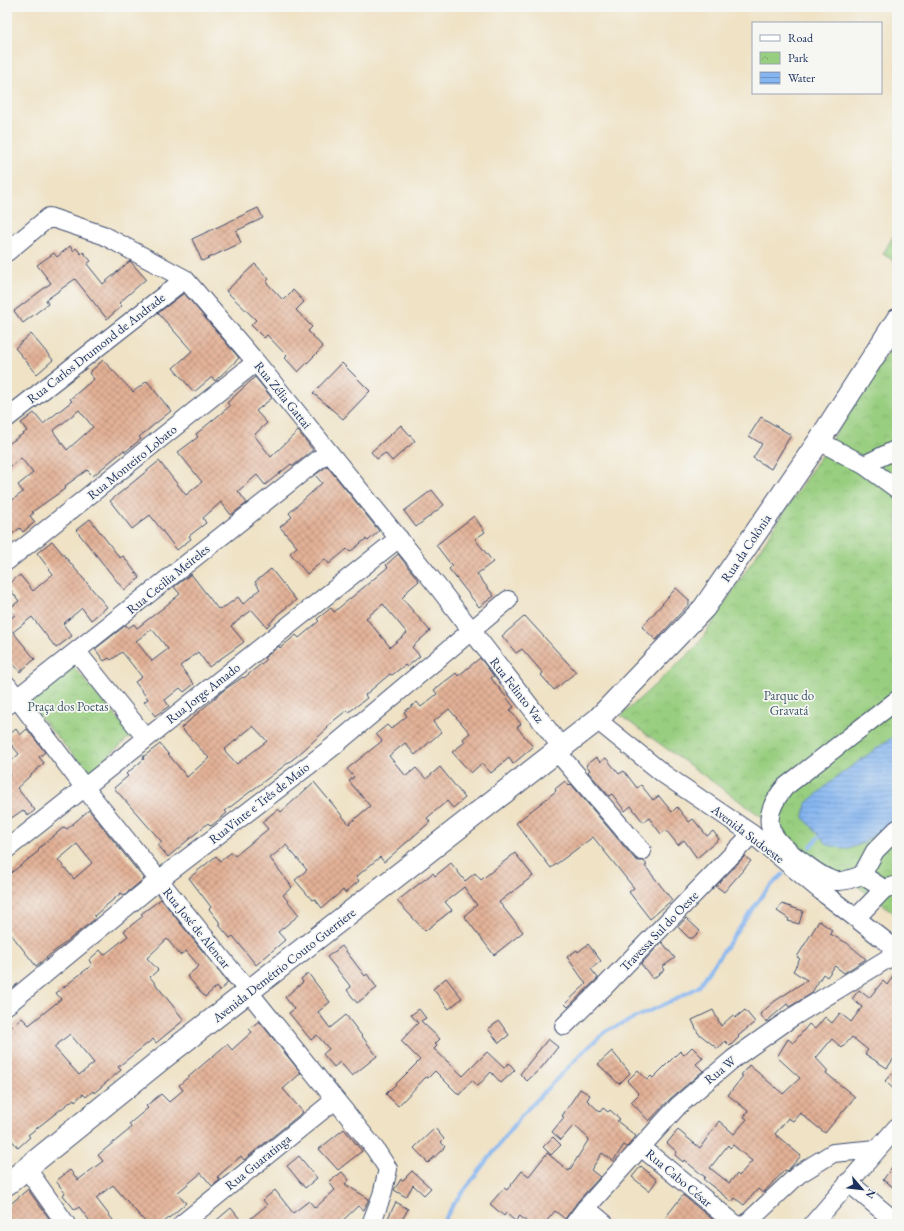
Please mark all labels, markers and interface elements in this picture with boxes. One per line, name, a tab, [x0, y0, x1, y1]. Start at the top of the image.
legend	[752, 22, 882, 94]
text: Road	[788, 30, 814, 46]
text: Park	[788, 50, 809, 66]
text: Water	[788, 70, 815, 86]
street label: Rua Carlos Drumond de Andrade	[24, 289, 168, 407]
street label: Rua Zélia Gattai	[251, 358, 315, 432]
street label: Rua Monteiro Lobato	[84, 421, 180, 503]
street label: Rua da Colônia	[717, 510, 775, 585]
street label: Rua Cecilia Meireles	[123, 540, 213, 618]
street label: Rua Felinto Vaz	[486, 654, 548, 726]
street label: Rua Jorge Amado	[162, 659, 244, 727]
park label: Parque do Gravatá	[764, 687, 814, 719]
park label: Praça dos Poetas	[28, 698, 108, 715]
street label: RuaVinte e Três de Maio	[205, 758, 313, 848]
street label: Avenida Sudoeste	[707, 800, 788, 867]
street label: Rua José de Alencar	[159, 884, 235, 973]
street label: Travessa Sul do Oeste	[616, 887, 702, 975]
street label: Avenida Demétrio Couto Guerriere	[208, 904, 359, 1027]
street label: Rua W	[701, 1051, 740, 1088]
street label: Rua Guaratinga	[222, 1130, 295, 1194]
street label: Rua Cabo César	[642, 1145, 716, 1211]
north arrow	[842, 1169, 882, 1209]
text: N	[863, 1186, 879, 1201]

